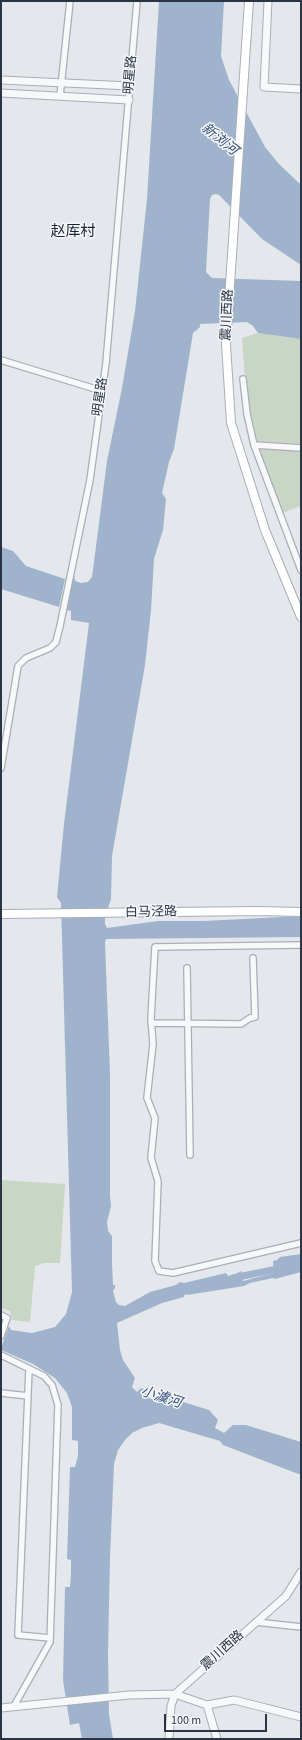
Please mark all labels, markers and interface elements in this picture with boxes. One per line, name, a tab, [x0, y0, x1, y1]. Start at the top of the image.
street label: 明星路	[122, 55, 140, 95]
water label: 新浏河	[197, 120, 241, 160]
district label: 赵厍村	[51, 224, 95, 242]
street label: 震川西路	[219, 289, 237, 341]
street label: 明星路	[91, 377, 111, 417]
street label: 白马泾路	[125, 905, 177, 921]
water label: 小澞河	[138, 1384, 184, 1412]
street label: 震川西路	[198, 1628, 248, 1674]
scale bar	[166, 1706, 269, 1732]
text: 100 m	[171, 1712, 201, 1729]

